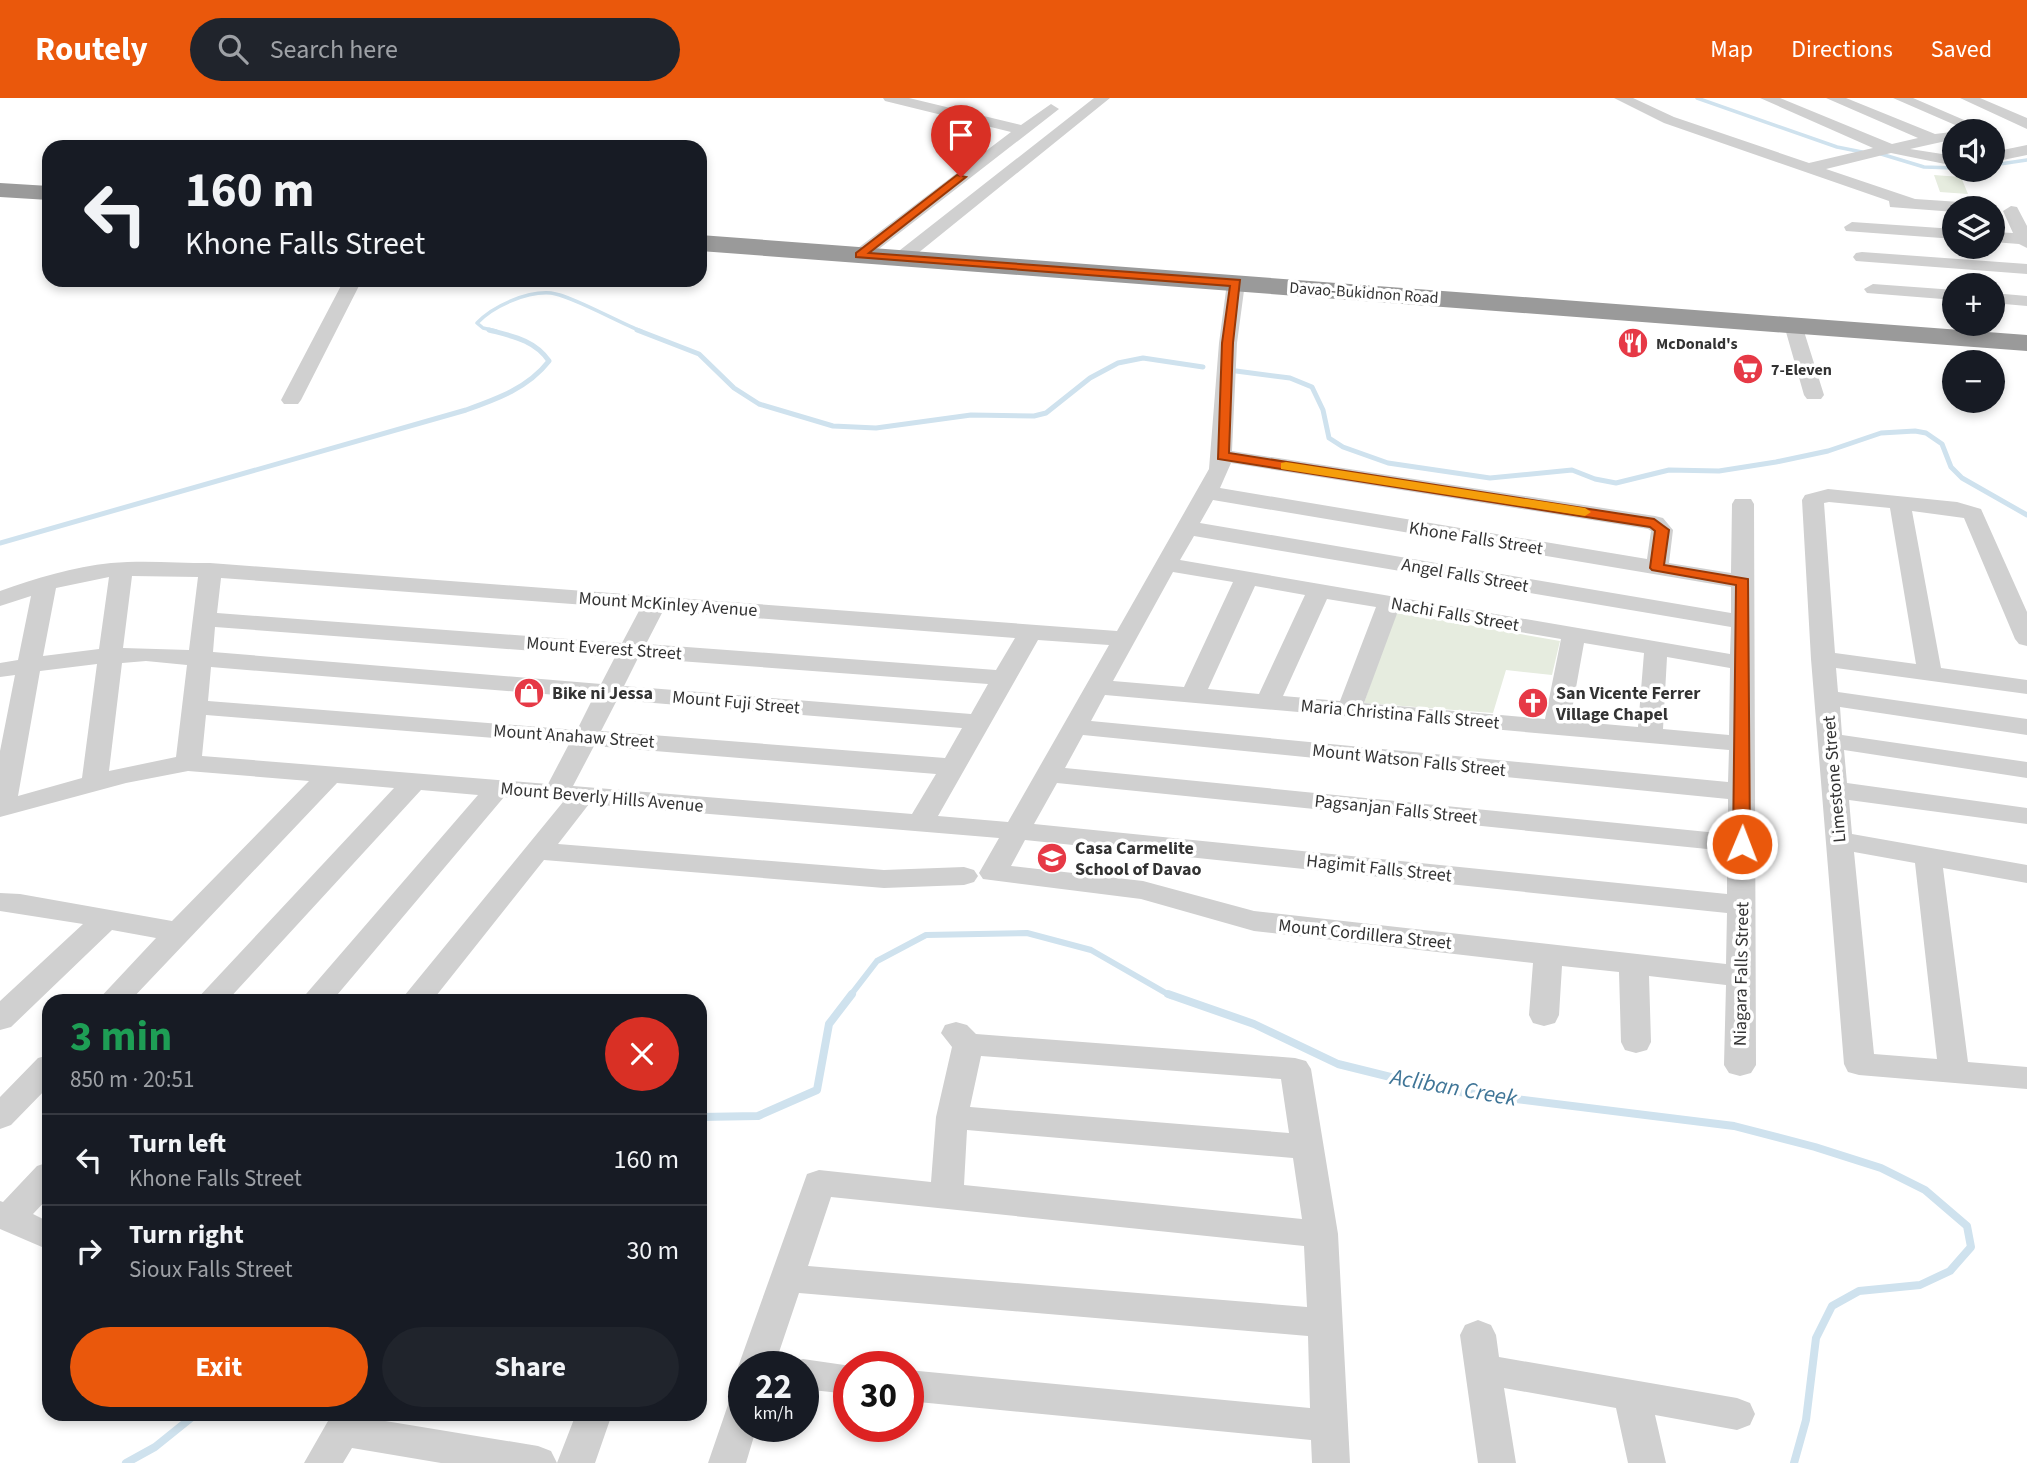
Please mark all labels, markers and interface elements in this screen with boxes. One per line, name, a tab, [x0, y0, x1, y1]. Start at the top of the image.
search box	[190, 18, 680, 81]
text: Routely	[35, 26, 148, 73]
icon: search	[214, 30, 252, 68]
text: Search here	[270, 31, 398, 68]
text: Map	[1710, 32, 1753, 67]
text: Directions	[1791, 32, 1893, 67]
text: Saved	[1931, 32, 1992, 67]
pin	[931, 105, 991, 177]
icon: arrive	[942, 116, 980, 154]
map controls	[1942, 119, 2005, 413]
button: sound	[1942, 119, 2005, 182]
text: 160 m	[185, 156, 314, 226]
icon: left	[70, 168, 161, 259]
button: layers	[1942, 196, 2005, 259]
text: Khone Falls Street	[185, 221, 425, 267]
button: +	[1942, 273, 2005, 336]
street label: Davao-Bukidnon Road	[1289, 277, 1439, 309]
restaurant icon: McDonald's	[1616, 326, 1650, 360]
place label: McDonald's	[1656, 333, 1738, 355]
button: −	[1942, 350, 2005, 413]
supermarket icon: 7-Eleven	[1731, 352, 1765, 386]
place label: 7-Eleven	[1771, 359, 1832, 381]
street label: Khone Falls Street	[1407, 516, 1545, 561]
street label: Angel Falls Street	[1400, 552, 1530, 599]
street label: Mount McKinley Avenue	[578, 586, 758, 623]
street label: Nachi Falls Street	[1389, 591, 1521, 638]
street label: Mount Everest Street	[525, 631, 682, 666]
shop icon: Bike ni Jessa	[512, 676, 546, 710]
place label: Bike ni Jessa	[552, 681, 653, 706]
place label: San Vicente Ferrer Village Chapel	[1555, 681, 1701, 727]
street label: Mount Fuji Street	[671, 684, 801, 721]
church icon: San Vicente Ferrer Village Chapel	[1516, 686, 1550, 720]
street label: Maria Christina Falls Street	[1300, 693, 1500, 736]
street label: Limestone Street	[1816, 714, 1852, 843]
street label: Mount Anahaw Street	[493, 718, 655, 755]
street label: Mount Watson Falls Street	[1311, 738, 1507, 783]
street label: Mount Beverly Hills Avenue	[499, 776, 705, 819]
street label: Pagsanjan Falls Street	[1313, 789, 1479, 830]
position arrow	[1705, 807, 1779, 881]
place label: Casa Carmelite School of Davao	[1075, 836, 1202, 882]
school or university icon: Casa Carmelite School of Davao	[1035, 841, 1069, 875]
street label: Hagimit Falls Street	[1305, 848, 1453, 889]
street label: Niagara Falls Street	[1728, 902, 1755, 1046]
street label: Mount Cordillera Street	[1277, 913, 1453, 956]
text: 3 min	[70, 1007, 172, 1067]
button: close	[605, 1017, 679, 1091]
water label: Acliban Creek	[1386, 1060, 1521, 1115]
text: 850 m · 20:51	[70, 1063, 194, 1096]
text: Turn left	[129, 1125, 226, 1162]
icon: left	[70, 1141, 108, 1179]
text: 160 m	[613, 1141, 679, 1178]
text: Khone Falls Street	[129, 1162, 302, 1195]
text: Turn right	[129, 1216, 244, 1253]
icon: right	[70, 1232, 108, 1270]
text: 30 m	[626, 1232, 679, 1269]
text: Sioux Falls Street	[129, 1253, 293, 1286]
button: Exit	[70, 1327, 368, 1407]
button: Share	[382, 1327, 679, 1407]
speed limit sign: 30	[833, 1351, 924, 1442]
text: 22	[755, 1362, 792, 1412]
text: km/h	[754, 1401, 793, 1426]

